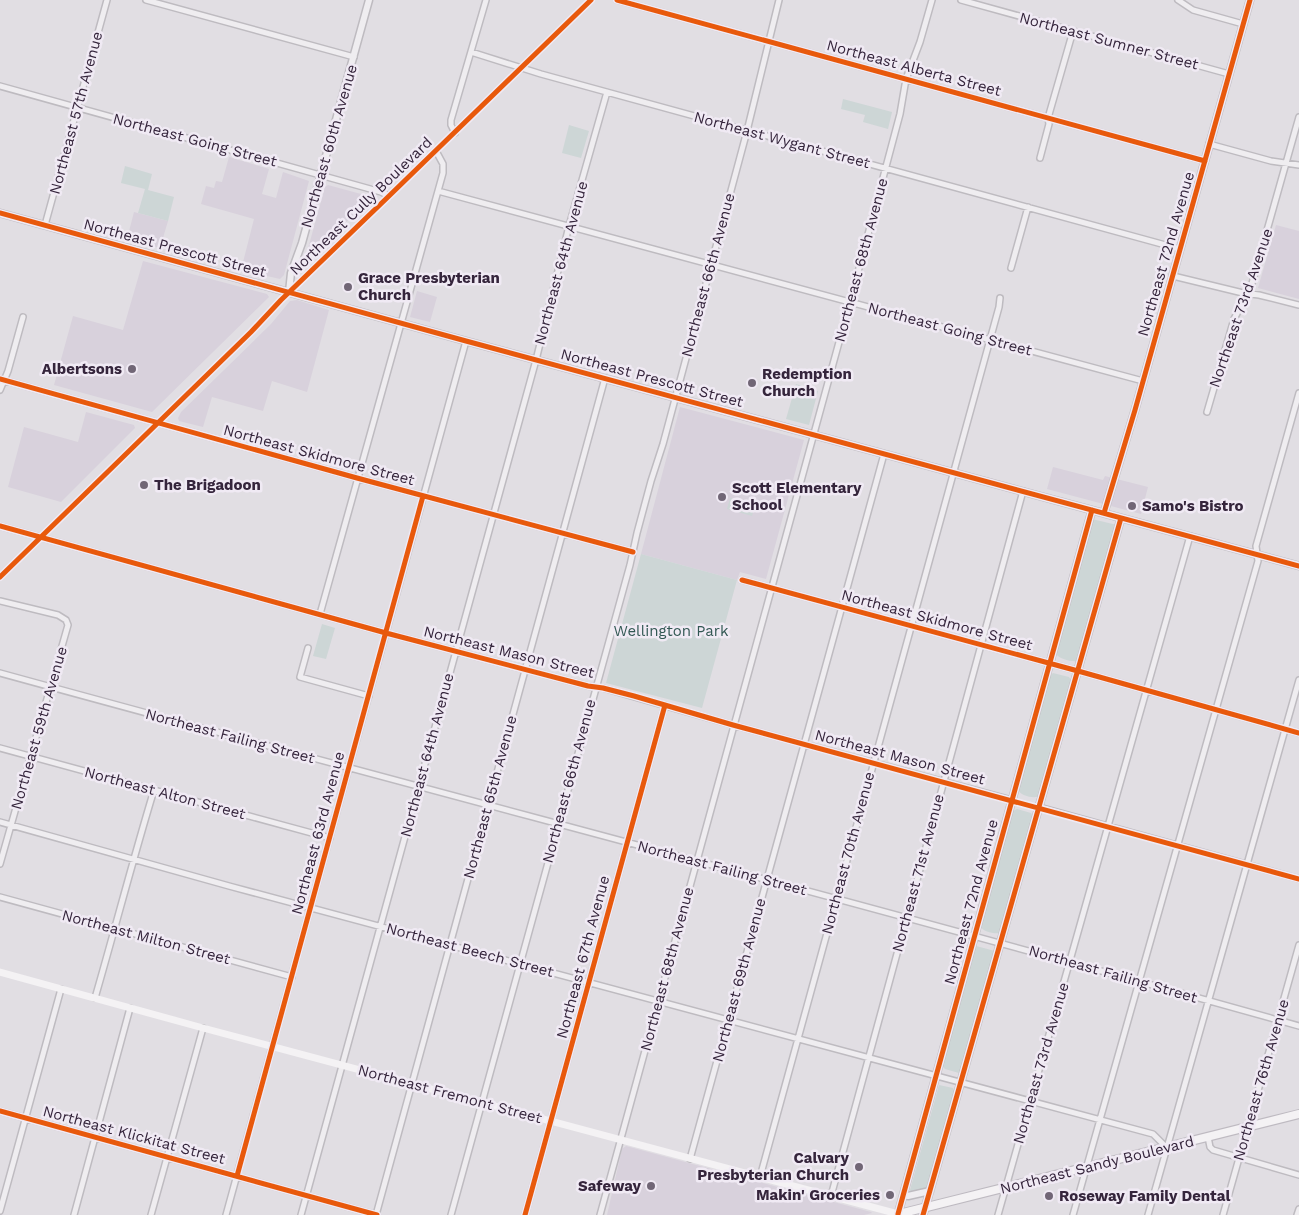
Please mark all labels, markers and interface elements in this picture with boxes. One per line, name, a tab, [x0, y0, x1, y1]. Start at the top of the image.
street label: Northeast Sumner Street	[1017, 8, 1201, 74]
street label: Northeast 57th Avenue	[46, 30, 106, 196]
street label: Northeast Alberta Street	[825, 36, 1004, 100]
street label: Northeast 60th Avenue	[297, 62, 361, 230]
street label: Northeast Wygant Street	[692, 108, 873, 172]
street label: Northeast Going Street	[111, 109, 280, 171]
street label: Northeast Cully Boulevard	[286, 133, 436, 279]
street label: Northeast 72nd Avenue	[1134, 170, 1198, 338]
street label: Northeast 68th Avenue	[830, 176, 892, 344]
street label: Northeast 64th Avenue	[530, 179, 592, 347]
street label: Northeast 66th Avenue	[677, 191, 739, 359]
street label: Northeast Prescott Street	[82, 215, 269, 281]
street label: Northeast 73rd Avenue	[1205, 226, 1277, 390]
place label: Grace Presbyterian Church	[358, 269, 500, 304]
marker: Grace Presbyterian Church	[342, 281, 354, 293]
street label: Northeast Going Street	[866, 298, 1035, 360]
street label: Northeast Prescott Street	[559, 345, 746, 411]
place label: Albertsons	[42, 360, 122, 378]
marker: Albertsons	[126, 363, 138, 375]
place label: Redemption Church	[762, 365, 852, 400]
marker: Redemption Church	[746, 377, 758, 389]
street label: Northeast Skidmore Street	[221, 421, 417, 489]
place label: The Brigadoon	[154, 476, 261, 494]
marker: The Brigadoon	[138, 479, 150, 491]
place label: Scott Elementary School	[732, 479, 862, 514]
marker: Scott Elementary School	[716, 491, 728, 503]
place label: Samo's Bistro	[1142, 497, 1244, 515]
marker: Samo's Bistro	[1126, 500, 1138, 512]
street label: Northeast Skidmore Street	[839, 586, 1035, 654]
street label: Northeast Mason Street	[422, 622, 597, 682]
park label: Wellington Park	[614, 622, 729, 640]
street label: Northeast 59th Avenue	[7, 644, 71, 812]
street label: Northeast 64th Avenue	[396, 671, 458, 839]
street label: Northeast 66th Avenue	[538, 697, 600, 865]
street label: Northeast Failing Street	[143, 705, 317, 767]
street label: Northeast 65th Avenue	[459, 713, 521, 881]
street label: Northeast Mason Street	[813, 726, 988, 789]
street label: Northeast 63rd Avenue	[288, 749, 348, 917]
street label: Northeast Alton Street	[82, 763, 248, 823]
street label: Northeast 70th Avenue	[818, 770, 878, 936]
street label: Northeast 71st Avenue	[888, 792, 948, 954]
street label: Northeast 72nd Avenue	[940, 817, 1002, 987]
street label: Northeast Failing Street	[635, 837, 809, 899]
street label: Northeast 67th Avenue	[553, 873, 613, 1041]
street label: Northeast 68th Avenue	[636, 885, 698, 1053]
street label: Northeast 69th Avenue	[708, 896, 770, 1064]
street label: Northeast Milton Street	[60, 906, 233, 968]
street label: Northeast Beech Street	[384, 919, 556, 981]
street label: Northeast Failing Street	[1027, 941, 1200, 1007]
street label: Northeast 73rd Avenue	[1009, 980, 1073, 1146]
street label: Northeast 76th Avenue	[1229, 997, 1293, 1163]
street label: Northeast Fremont Street	[356, 1061, 545, 1127]
street label: Northeast Klickitat Street	[41, 1102, 228, 1168]
street label: Northeast Sandy Boulevard	[998, 1132, 1196, 1198]
place label: Calvary Presbyterian Church	[697, 1149, 850, 1184]
marker: Calvary Presbyterian Church	[853, 1161, 865, 1173]
place label: Safeway	[578, 1177, 642, 1195]
marker: Safeway	[645, 1180, 657, 1192]
place label: Makin' Groceries	[756, 1186, 880, 1204]
place label: Roseway Family Dental	[1059, 1187, 1230, 1205]
marker: Makin' Groceries	[884, 1189, 896, 1201]
marker: Roseway Family Dental	[1043, 1190, 1055, 1202]

